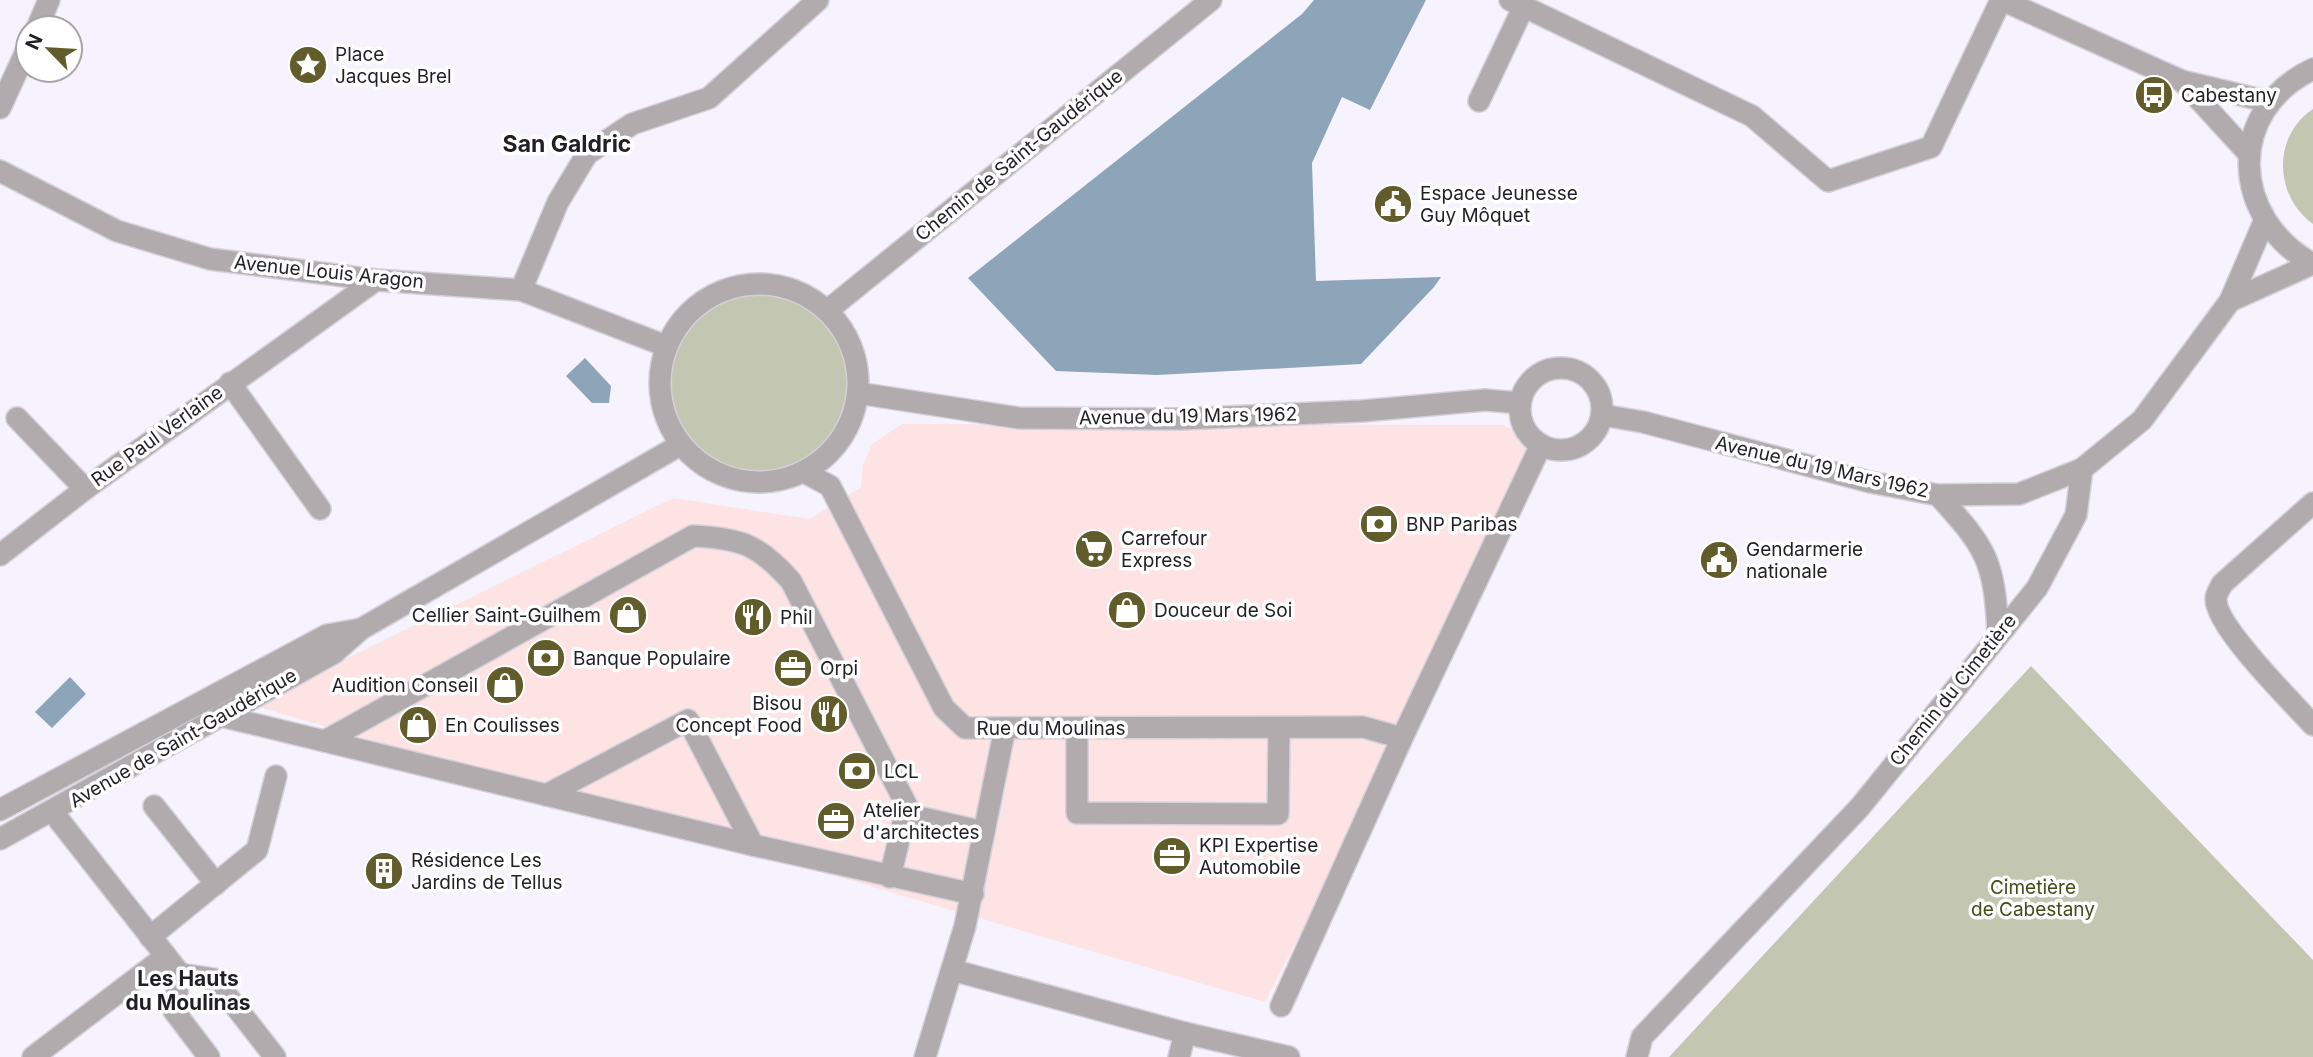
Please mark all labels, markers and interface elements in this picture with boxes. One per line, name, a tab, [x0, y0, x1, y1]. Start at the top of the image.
north arrow	[14, 14, 84, 84]
text: N	[21, 31, 48, 53]
place label: Place Jacques Brel	[335, 43, 452, 88]
place icon: Place Jacques Brel	[287, 44, 329, 86]
street label: Chemin de Saint-Gaudérique	[911, 64, 1127, 246]
bus stop icon: Cabestany	[2133, 74, 2175, 116]
place label: Cabestany	[2181, 84, 2277, 107]
district label: San Galdric	[503, 130, 631, 158]
place label: Espace Jeunesse Guy Môquet	[1420, 182, 1578, 227]
public building icon: Espace Jeunesse Guy Môquet	[1372, 183, 1414, 225]
street label: Avenue Louis Aragon	[233, 251, 425, 293]
street label: Rue Paul Verlaine	[87, 381, 227, 491]
street label: Avenue du 19 Mars 1962	[1079, 403, 1297, 429]
street label: Avenue du 19 Mars 1962	[1713, 431, 1931, 503]
bank icon: BNP Paribas	[1358, 503, 1400, 545]
place label: BNP Paribas	[1406, 513, 1518, 536]
place label: Carrefour Express	[1121, 527, 1207, 572]
supermarket icon: Carrefour Express	[1073, 528, 1115, 570]
place label: Gendarmerie nationale	[1746, 538, 1863, 583]
public building icon: Gendarmerie nationale	[1698, 539, 1740, 581]
shop icon: Douceur de Soi	[1106, 589, 1148, 631]
shop icon: Cellier Saint-Guilhem	[607, 594, 649, 636]
restaurant icon: Phil	[732, 596, 774, 638]
place label: Douceur de Soi	[1154, 599, 1292, 622]
place label: Cellier Saint-Guilhem	[412, 604, 601, 627]
place label: Phil	[780, 606, 813, 629]
street label: Chemin du Cimetière	[1885, 610, 2021, 770]
bank icon: Banque Populaire	[525, 637, 567, 679]
place label: Banque Populaire	[573, 647, 731, 670]
office icon: Orpi	[772, 647, 814, 689]
place label: Orpi	[820, 657, 858, 680]
street label: Avenue de Saint-Gaudérique	[65, 663, 301, 813]
shop icon: Audition Conseil	[484, 664, 526, 706]
place label: Audition Conseil	[332, 674, 478, 697]
place label: Bisou Concept Food	[675, 692, 802, 737]
restaurant icon: Bisou Concept Food	[808, 693, 850, 735]
shop icon: En Coulisses	[397, 704, 439, 746]
place label: En Coulisses	[445, 714, 560, 737]
street label: Rue du Moulinas	[976, 717, 1126, 740]
bank icon: LCL	[836, 750, 878, 792]
place label: LCL	[884, 760, 919, 783]
place label: Atelier d'architectes	[863, 799, 980, 844]
office icon: Atelier d'architectes	[815, 800, 857, 842]
place label: KPI Expertise Automobile	[1199, 834, 1318, 879]
office icon: KPI Expertise Automobile	[1151, 835, 1193, 877]
place label: Résidence Les Jardins de Tellus	[411, 849, 563, 894]
building icon: Résidence Les Jardins de Tellus	[363, 850, 405, 892]
park label: Cimetière de Cabestany	[1971, 876, 2095, 921]
district label: Les Hauts du Moulinas	[125, 966, 251, 1015]

